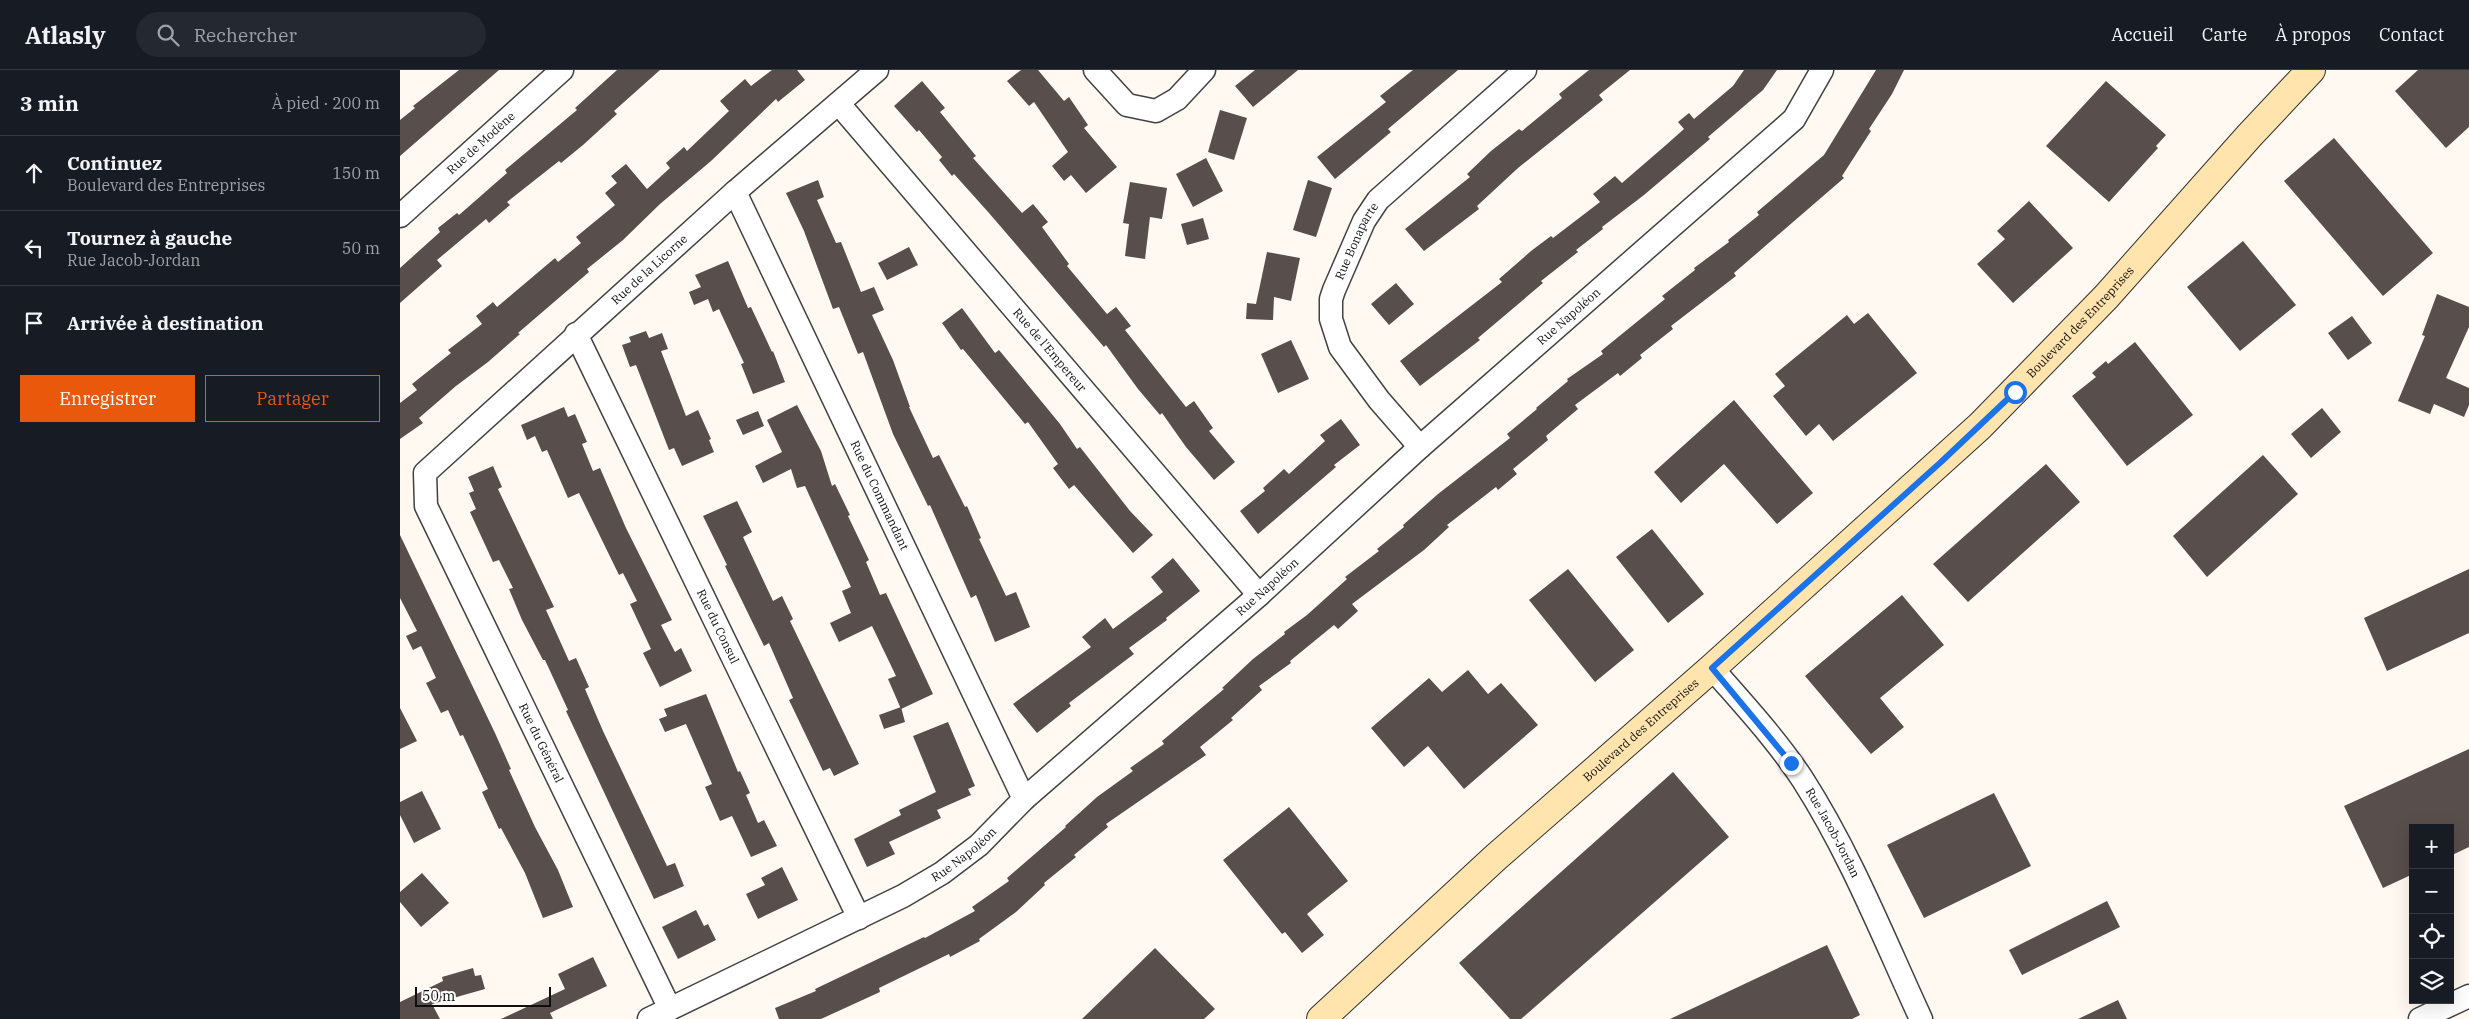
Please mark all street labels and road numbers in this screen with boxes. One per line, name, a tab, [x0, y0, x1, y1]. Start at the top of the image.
street label: Rue de Modène	[444, 108, 518, 177]
street label: Rue Bonaparte	[1331, 199, 1381, 282]
street label: Rue de la Licorne	[608, 231, 690, 307]
street label: Boulevard des Entreprises	[2023, 263, 2137, 381]
street label: Rue Napoléon	[1534, 284, 1603, 348]
street label: Rue de l'Empereur	[1010, 305, 1090, 395]
street label: Rue du Commandant	[847, 438, 912, 552]
street label: Rue Napoléon	[1233, 554, 1302, 619]
street label: Rue du Consul	[694, 586, 743, 666]
street label: Boulevard des Entreprises	[1580, 675, 1702, 785]
street label: Rue du Général	[516, 700, 567, 785]
street label: Rue Jacob-Jordan	[1803, 785, 1864, 880]
street label: Rue Napoléon	[928, 824, 999, 885]

